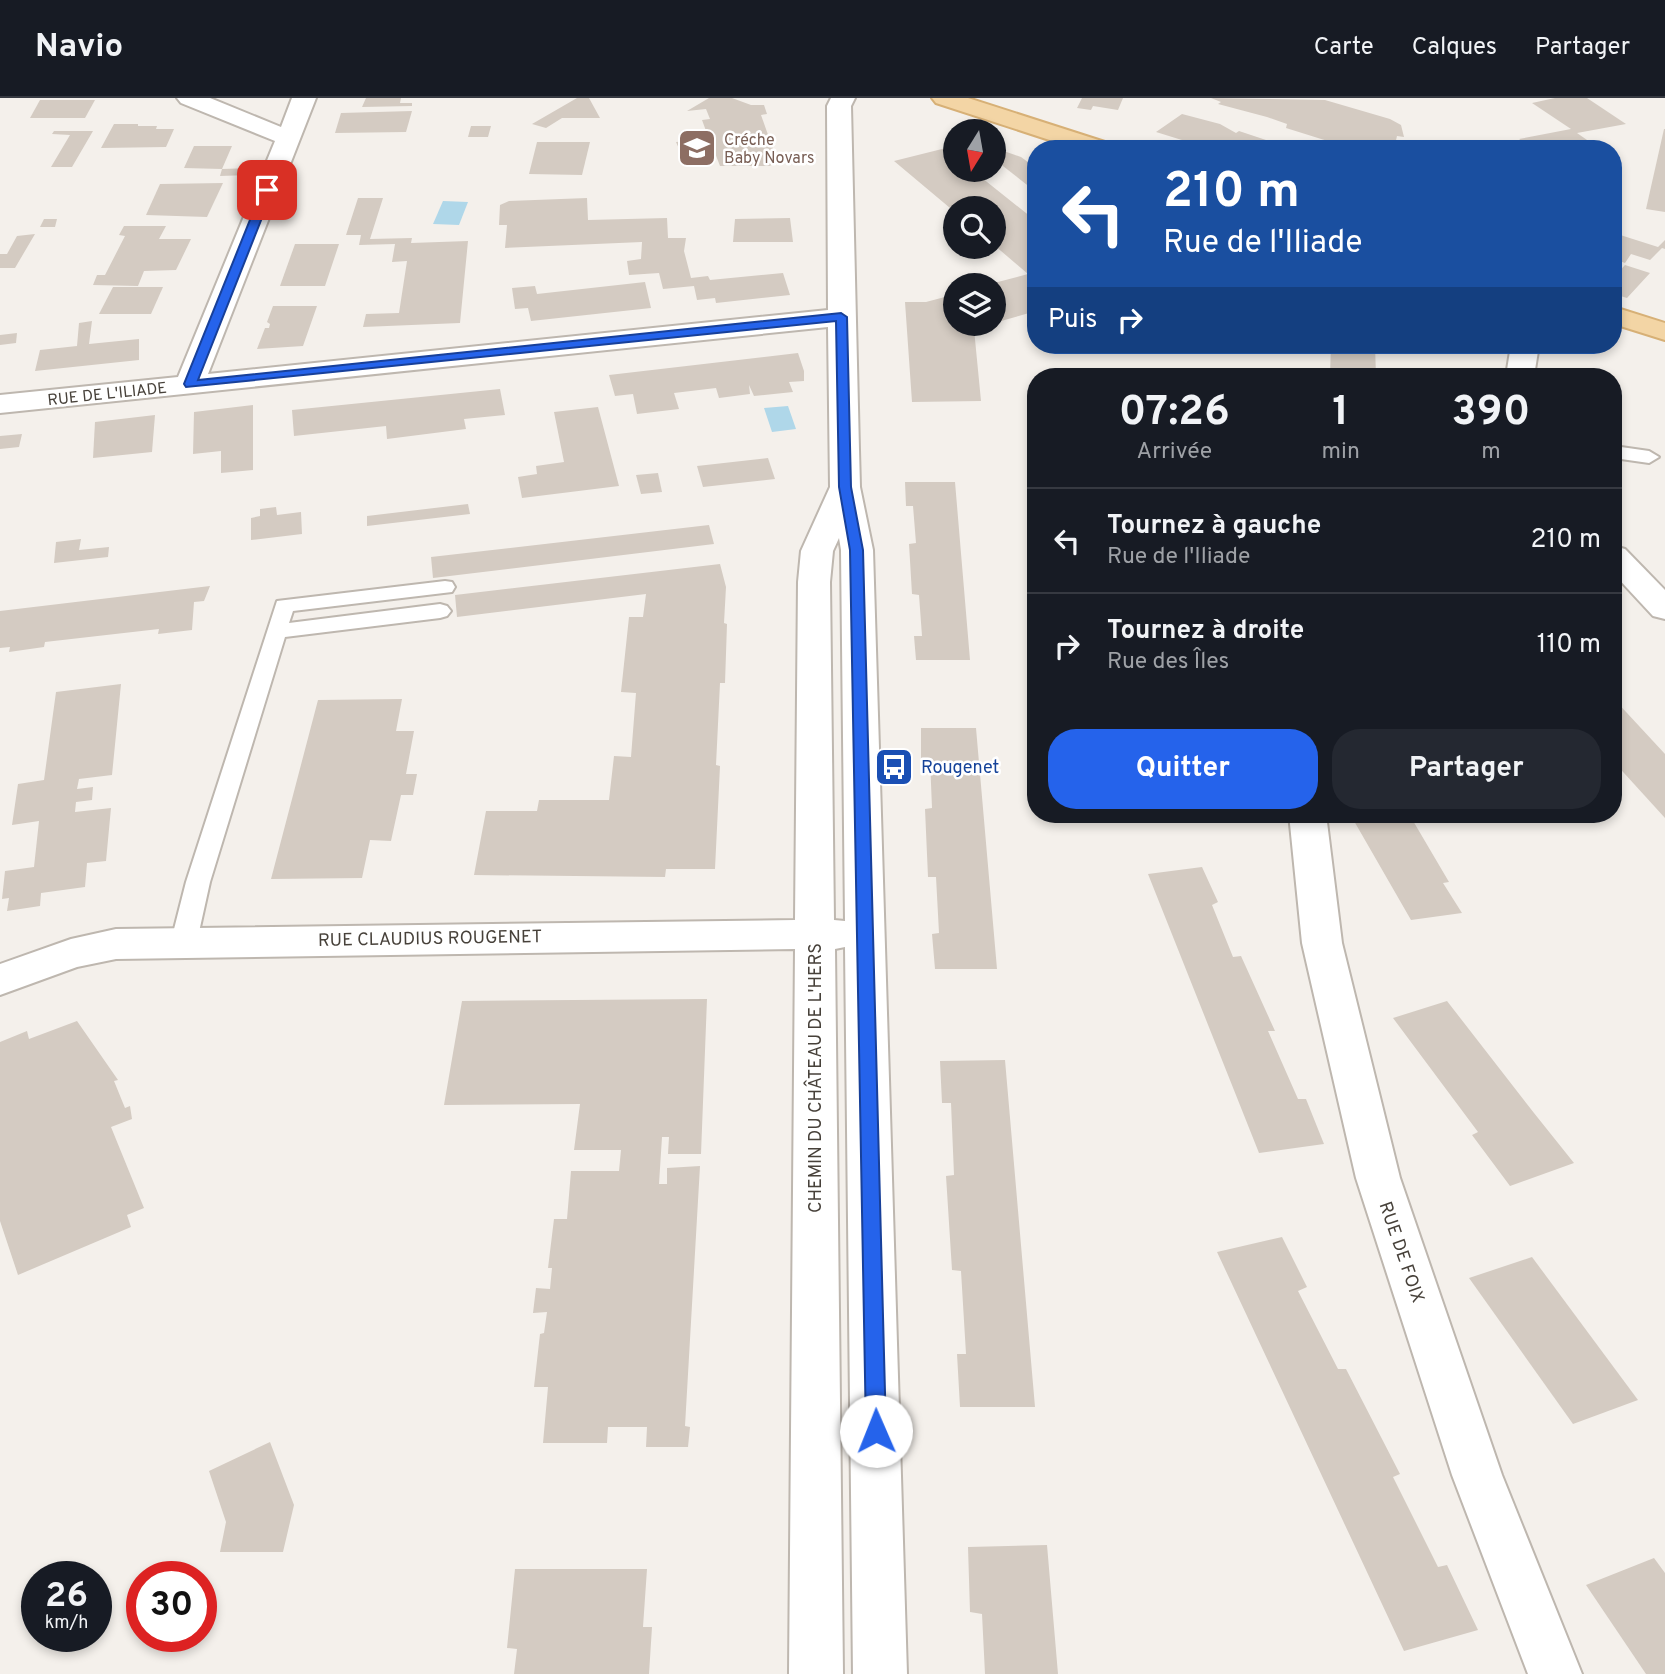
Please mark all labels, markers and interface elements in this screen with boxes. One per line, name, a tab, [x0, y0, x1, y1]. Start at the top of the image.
text: Navio	[35, 27, 123, 69]
text: Carte	[1314, 33, 1374, 63]
text: Calques	[1412, 33, 1497, 63]
text: Partager	[1535, 33, 1630, 63]
north arrow	[943, 119, 1006, 182]
map controls	[943, 119, 1006, 336]
school or university icon: Créche Baby Novars	[676, 127, 718, 169]
place label: Créche Baby Novars	[724, 131, 814, 169]
pin	[237, 160, 297, 220]
text: 210 m	[1163, 163, 1300, 225]
icon: left	[1048, 168, 1139, 259]
icon: arrive	[248, 171, 286, 209]
button: search	[943, 196, 1006, 259]
text: Rue de l'Iliade	[1163, 224, 1362, 264]
button: layers	[943, 273, 1006, 336]
icon: right	[1111, 301, 1149, 339]
text: Puis	[1048, 304, 1097, 337]
street label: RUE DE L'ILIADE	[47, 379, 168, 411]
text: 07:26	[1119, 387, 1230, 440]
text: 1	[1332, 387, 1349, 440]
text: 390	[1452, 387, 1530, 440]
text: Arrivée	[1137, 438, 1212, 467]
text: min	[1322, 438, 1360, 467]
text: m	[1481, 438, 1501, 467]
text: Tournez à gauche	[1107, 510, 1321, 543]
icon: left	[1048, 522, 1086, 560]
text: 210 m	[1531, 524, 1601, 557]
text: Rue de l'Iliade	[1107, 543, 1250, 572]
text: Tournez à droite	[1107, 615, 1304, 648]
icon: right	[1048, 627, 1086, 665]
text: 110 m	[1537, 629, 1601, 662]
text: Rue des Îles	[1107, 648, 1229, 677]
button: Quitter	[1048, 729, 1318, 809]
button: Partager	[1332, 729, 1601, 809]
bus stop icon: Rougenet	[873, 746, 915, 788]
place label: Rougenet	[921, 757, 999, 780]
street label: RUE CLAUDIUS ROUGENET	[318, 926, 542, 953]
street label: CHEMIN DU CHÂTEAU DE L'HERS	[803, 943, 828, 1213]
street label: RUE DE FOIX	[1373, 1199, 1429, 1306]
position arrow	[839, 1394, 913, 1468]
speed limit sign: 30	[126, 1561, 217, 1652]
text: 26	[45, 1575, 88, 1619]
text: km/h	[45, 1612, 88, 1635]

